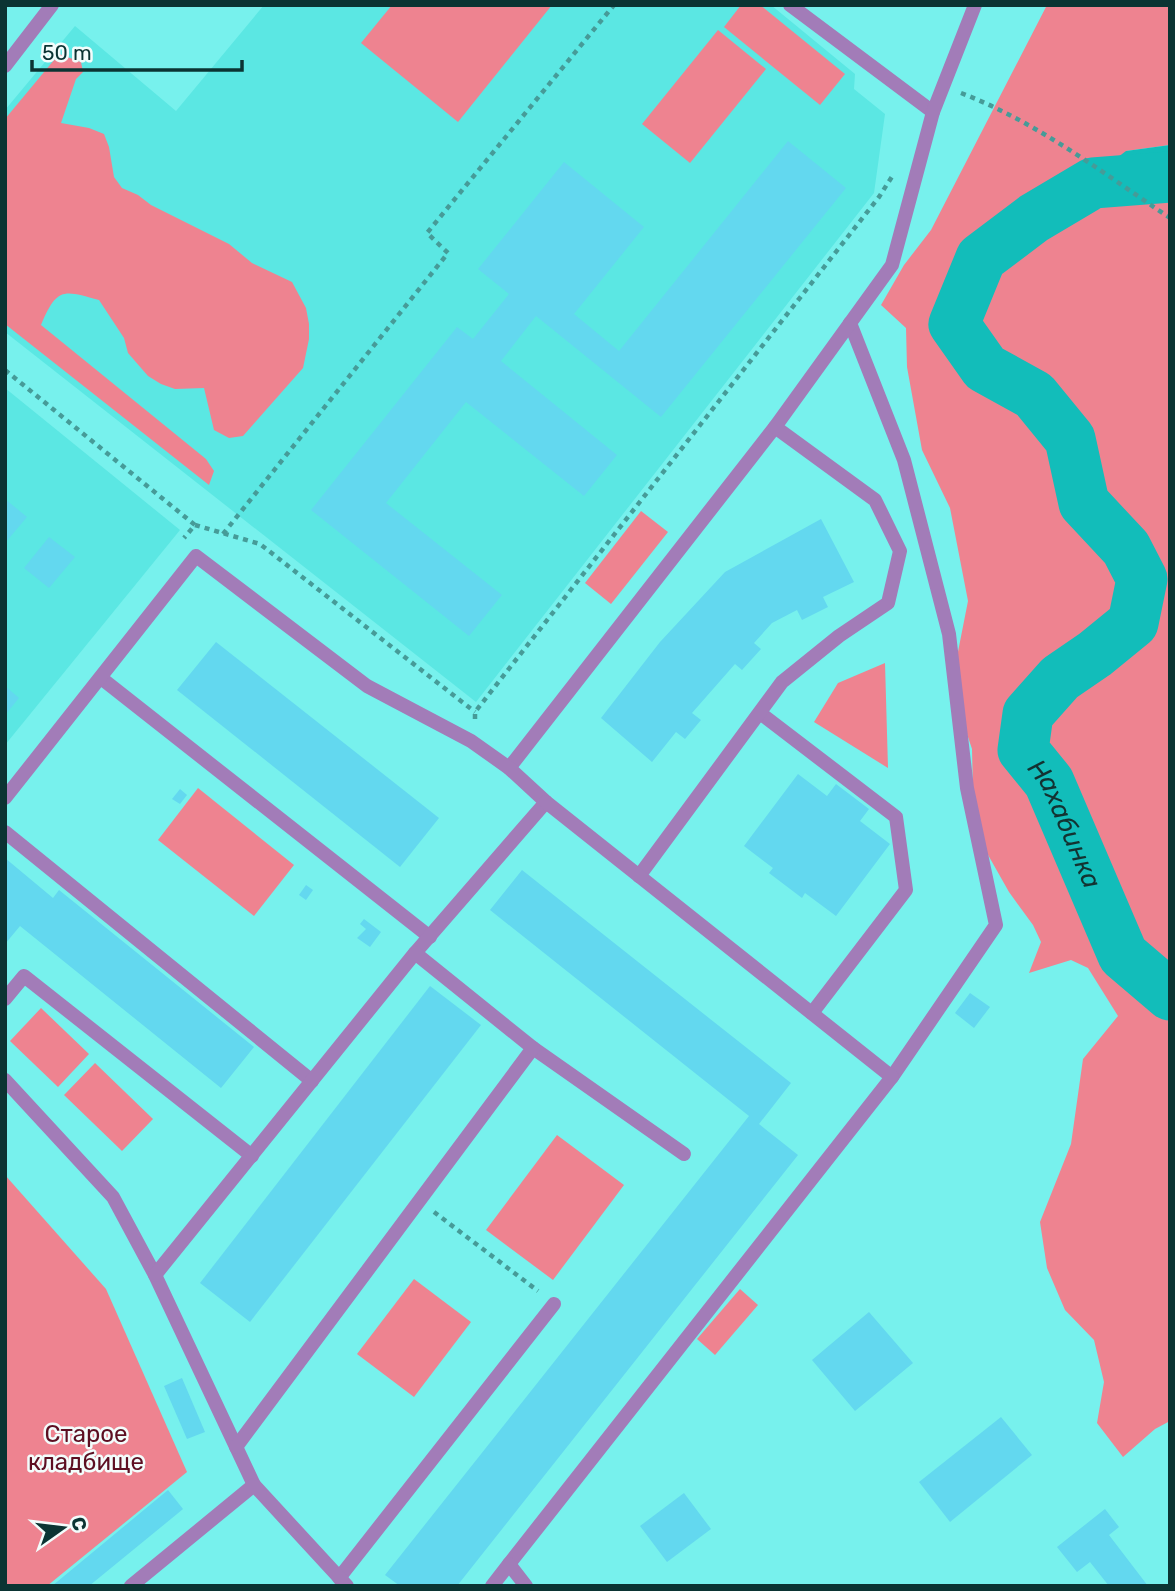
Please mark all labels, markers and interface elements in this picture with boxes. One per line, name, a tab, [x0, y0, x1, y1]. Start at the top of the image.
scale bar	[32, 28, 242, 72]
text: 50 m	[42, 40, 92, 65]
water label: Нахабинка	[1021, 753, 1108, 893]
park label: Старое кладбище	[28, 1420, 144, 1476]
north arrow	[28, 1493, 98, 1563]
text: С	[66, 1515, 92, 1533]

